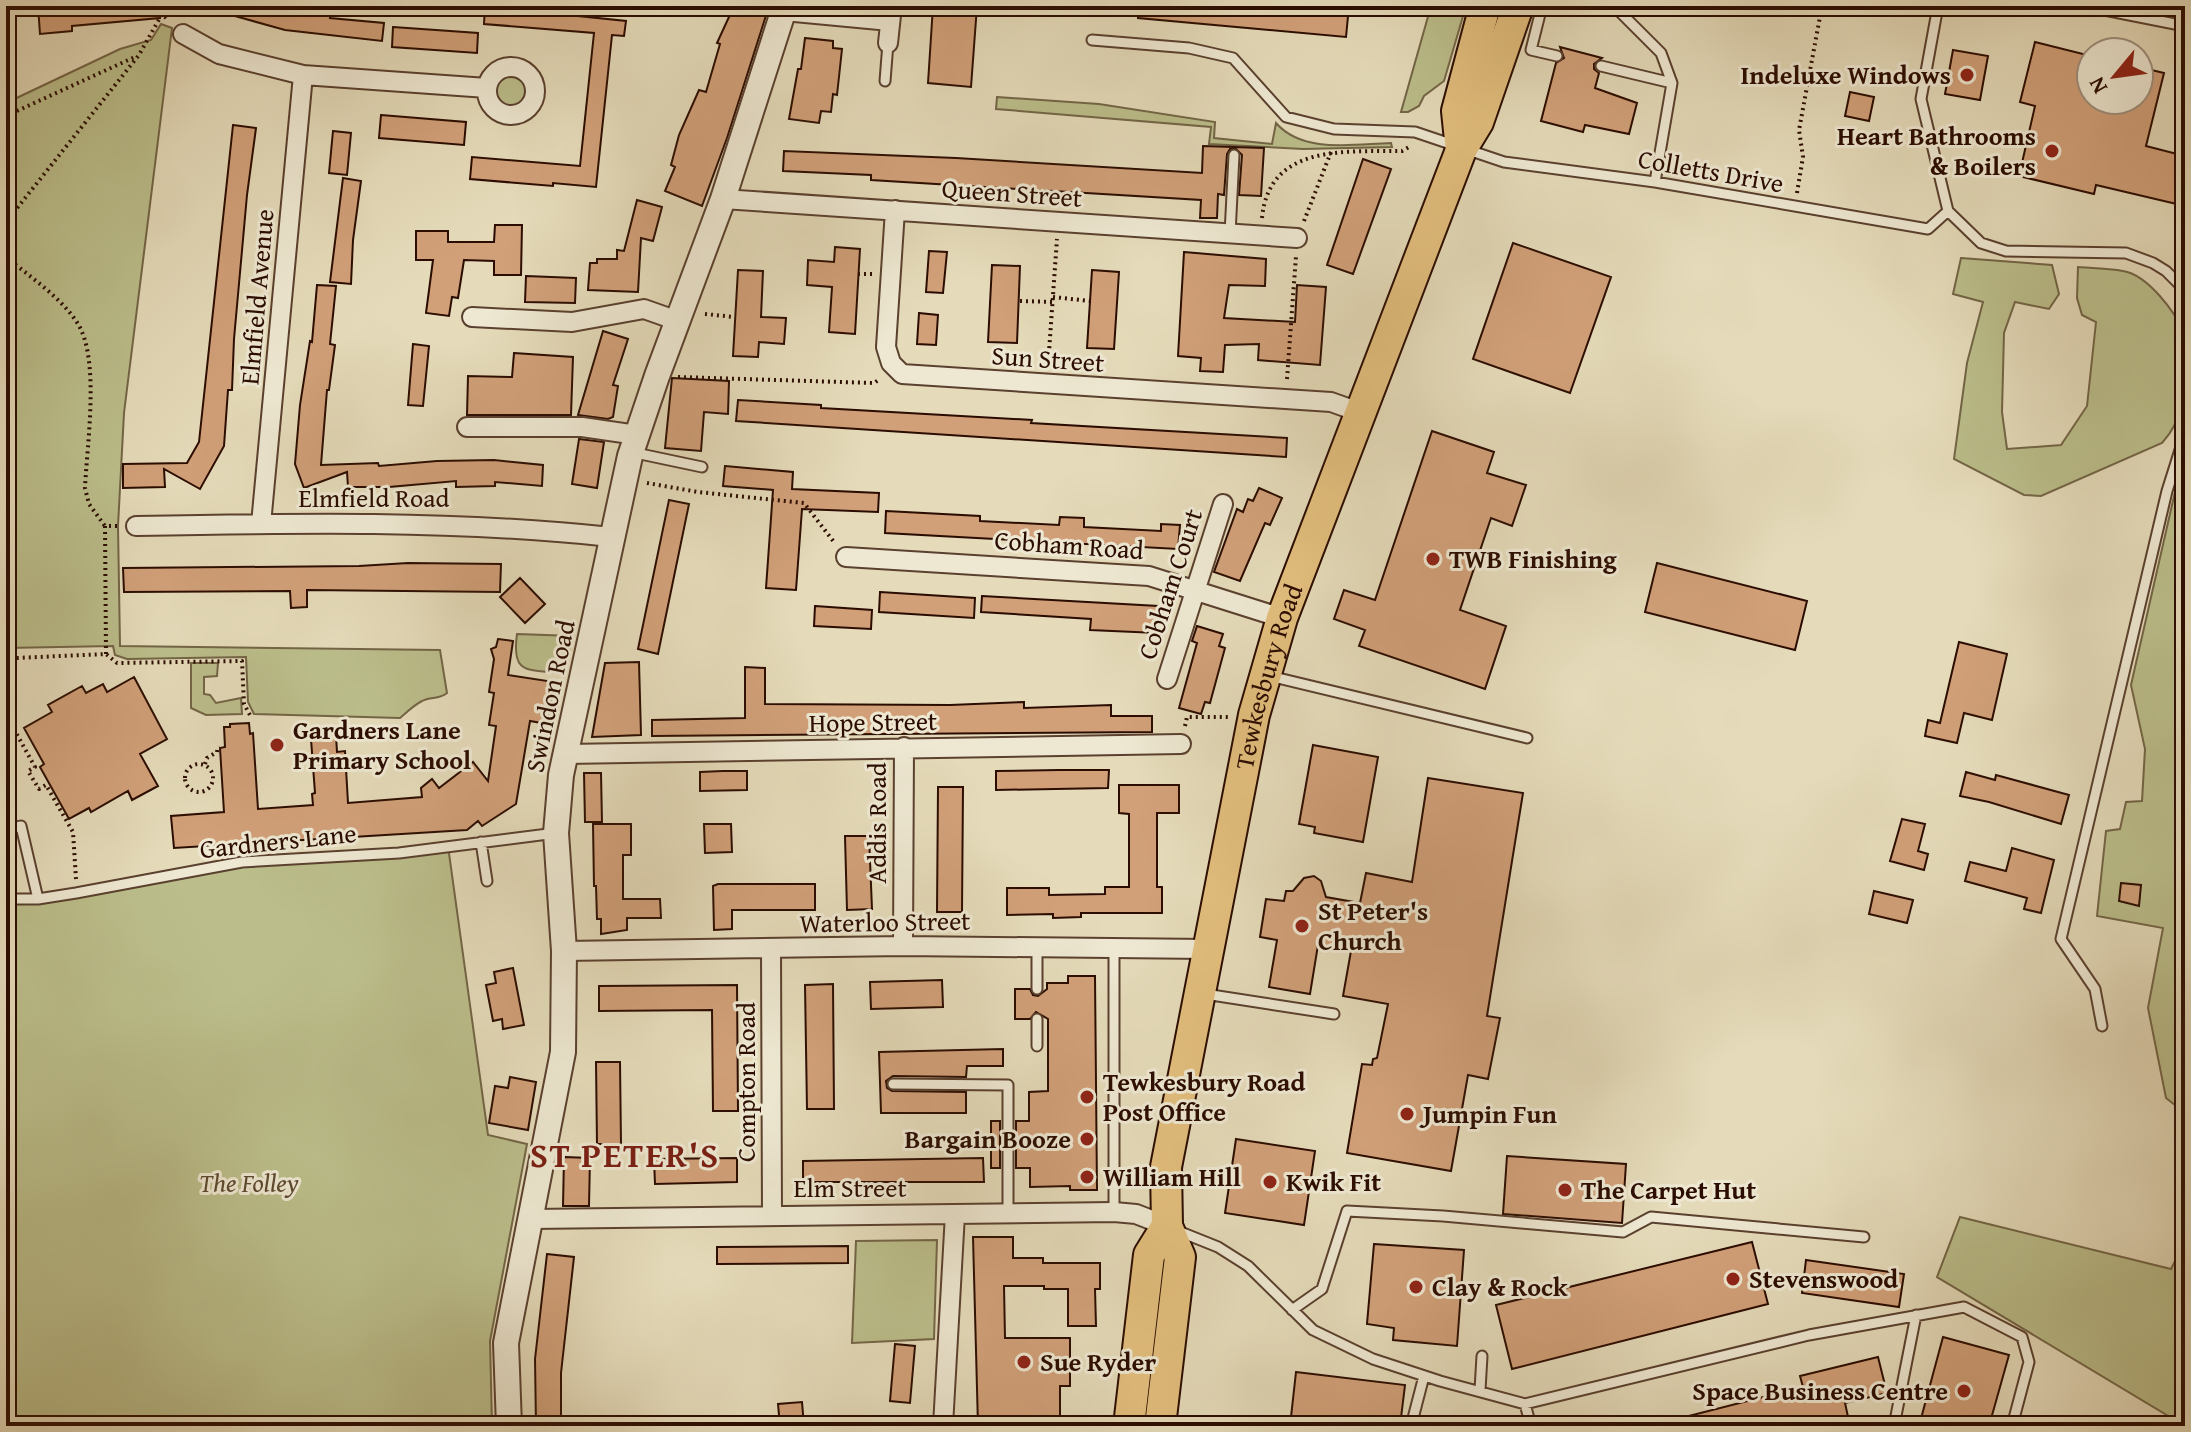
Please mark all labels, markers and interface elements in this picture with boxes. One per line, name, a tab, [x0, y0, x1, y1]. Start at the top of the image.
north arrow	[2075, 36, 2155, 116]
place label: Indeluxe Windows	[1741, 55, 1951, 94]
marker: Indeluxe Windows	[1958, 66, 1976, 84]
text: N	[2080, 71, 2115, 100]
place label: Heart Bathrooms & Boilers	[1837, 116, 2036, 185]
street label: Colletts Drive	[1635, 139, 1787, 202]
marker: Heart Bathrooms & Boilers	[2043, 142, 2061, 160]
street label: Queen Street	[941, 168, 1083, 217]
street label: Elmfield Avenue	[229, 207, 284, 386]
street label: Sun Street	[990, 335, 1106, 382]
street label: Elmfield Road	[299, 478, 450, 517]
street label: Cobham Court	[1127, 504, 1212, 664]
street label: Cobham Road	[993, 520, 1145, 569]
place label: TWB Finishing	[1449, 539, 1617, 578]
marker: TWB Finishing	[1424, 550, 1442, 568]
street label: Tewkesbury Road	[1224, 578, 1312, 772]
street label: Swindon Road	[514, 616, 585, 776]
street label: Hope Street	[809, 701, 937, 742]
place label: Gardners Lane Primary School	[293, 710, 471, 779]
marker: Gardners Lane Primary School	[268, 736, 286, 754]
street label: Addis Road	[857, 762, 896, 884]
street label: Gardners Lane	[198, 813, 358, 868]
place label: St Peter's Church	[1318, 891, 1428, 960]
street label: Waterloo Street	[799, 901, 971, 942]
marker: St Peter's Church	[1293, 917, 1311, 935]
street label: Compton Road	[726, 1002, 765, 1162]
place label: Tewkesbury Road Post Office	[1103, 1062, 1305, 1131]
marker: Tewkesbury Road Post Office	[1078, 1088, 1096, 1106]
place label: Jumpin Fun	[1419, 1094, 1557, 1133]
marker: Jumpin Fun	[1398, 1105, 1416, 1123]
place label: Bargain Booze	[905, 1119, 1071, 1158]
district label: ST PETER'S	[530, 1130, 720, 1179]
marker: Bargain Booze	[1078, 1130, 1096, 1148]
place label: William Hill	[1103, 1157, 1241, 1196]
place label: Kwik Fit	[1286, 1162, 1381, 1201]
park label: The Folley	[199, 1163, 299, 1202]
street label: Elm Street	[793, 1168, 907, 1207]
marker: William Hill	[1078, 1168, 1096, 1186]
place label: The Carpet Hut	[1581, 1170, 1756, 1209]
marker: Kwik Fit	[1261, 1173, 1279, 1191]
marker: The Carpet Hut	[1556, 1181, 1574, 1199]
place label: Stevenswood	[1749, 1259, 1898, 1298]
place label: Clay & Rock	[1432, 1267, 1568, 1306]
marker: Stevenswood	[1724, 1270, 1742, 1288]
marker: Clay & Rock	[1407, 1278, 1425, 1296]
place label: Sue Ryder	[1040, 1342, 1156, 1381]
marker: Sue Ryder	[1015, 1353, 1033, 1371]
place label: Space Business Centre	[1692, 1371, 1948, 1410]
marker: Space Business Centre	[1955, 1382, 1973, 1400]

